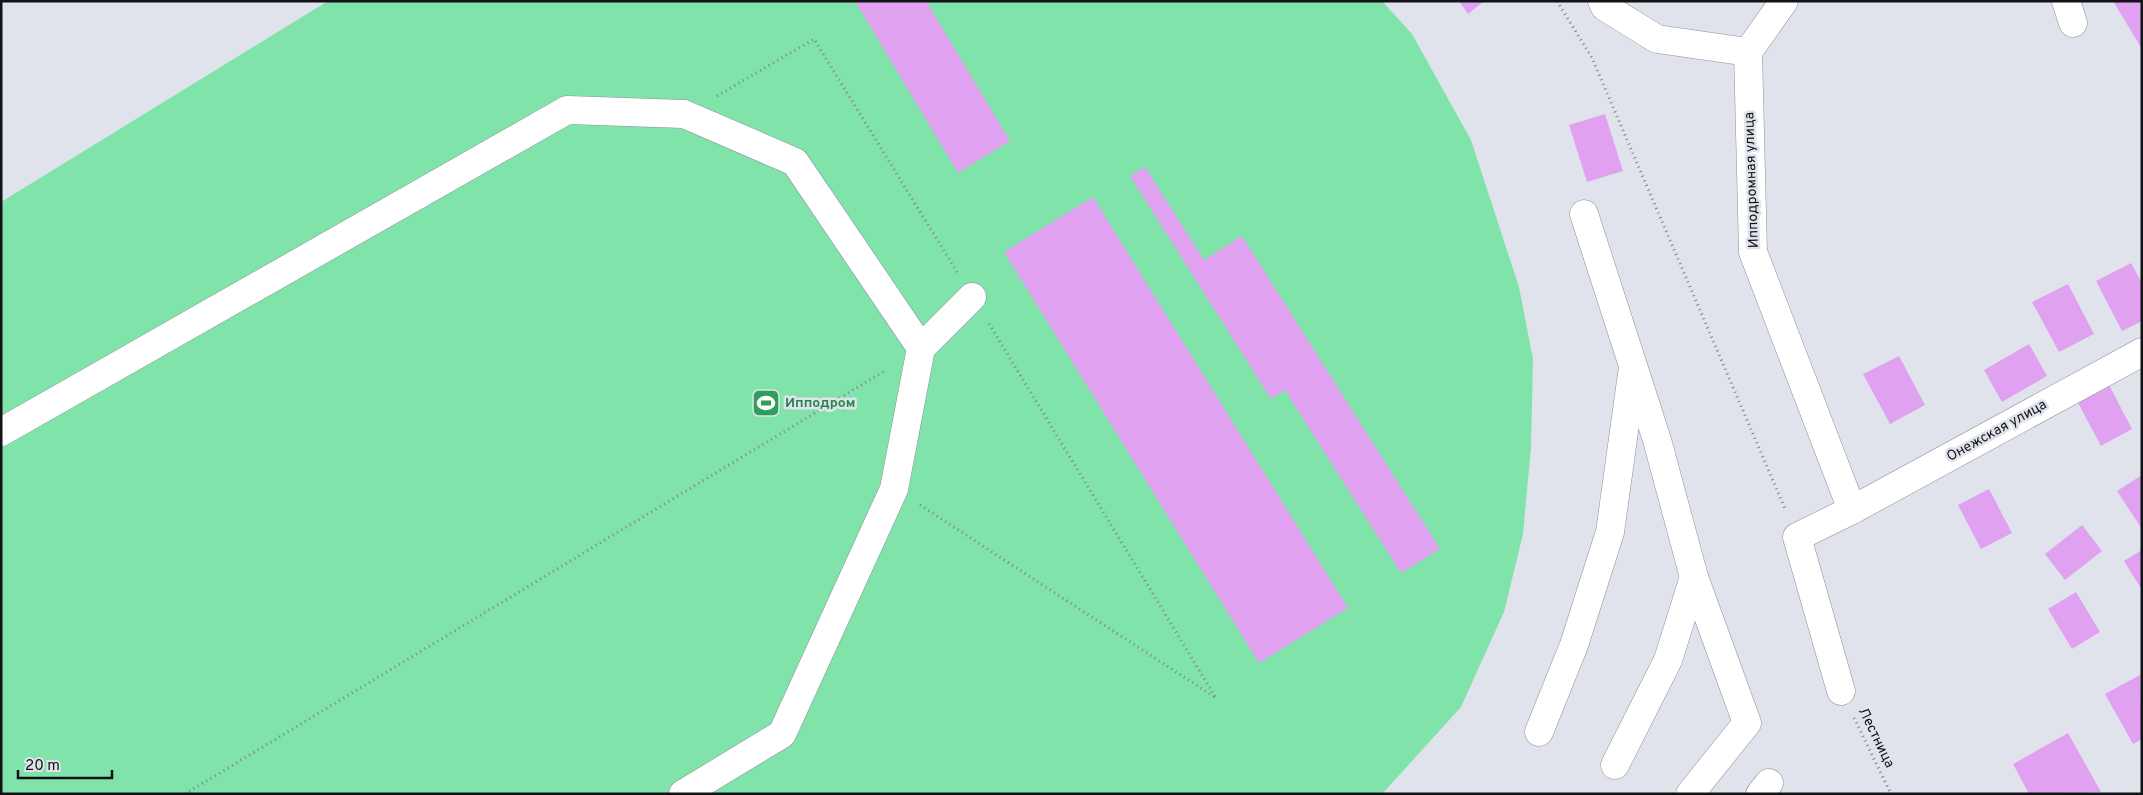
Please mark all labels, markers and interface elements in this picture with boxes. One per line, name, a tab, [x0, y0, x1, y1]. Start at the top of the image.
street label: Ипподромная улица	[1741, 112, 1763, 248]
sports icon: Ипподром	[751, 388, 781, 418]
place label: Ипподром	[785, 395, 855, 412]
street label: Онежская улица	[1944, 396, 2050, 466]
street label: Лестница	[1854, 705, 1898, 771]
scale bar	[18, 748, 111, 780]
text: 20 m	[25, 757, 60, 776]

